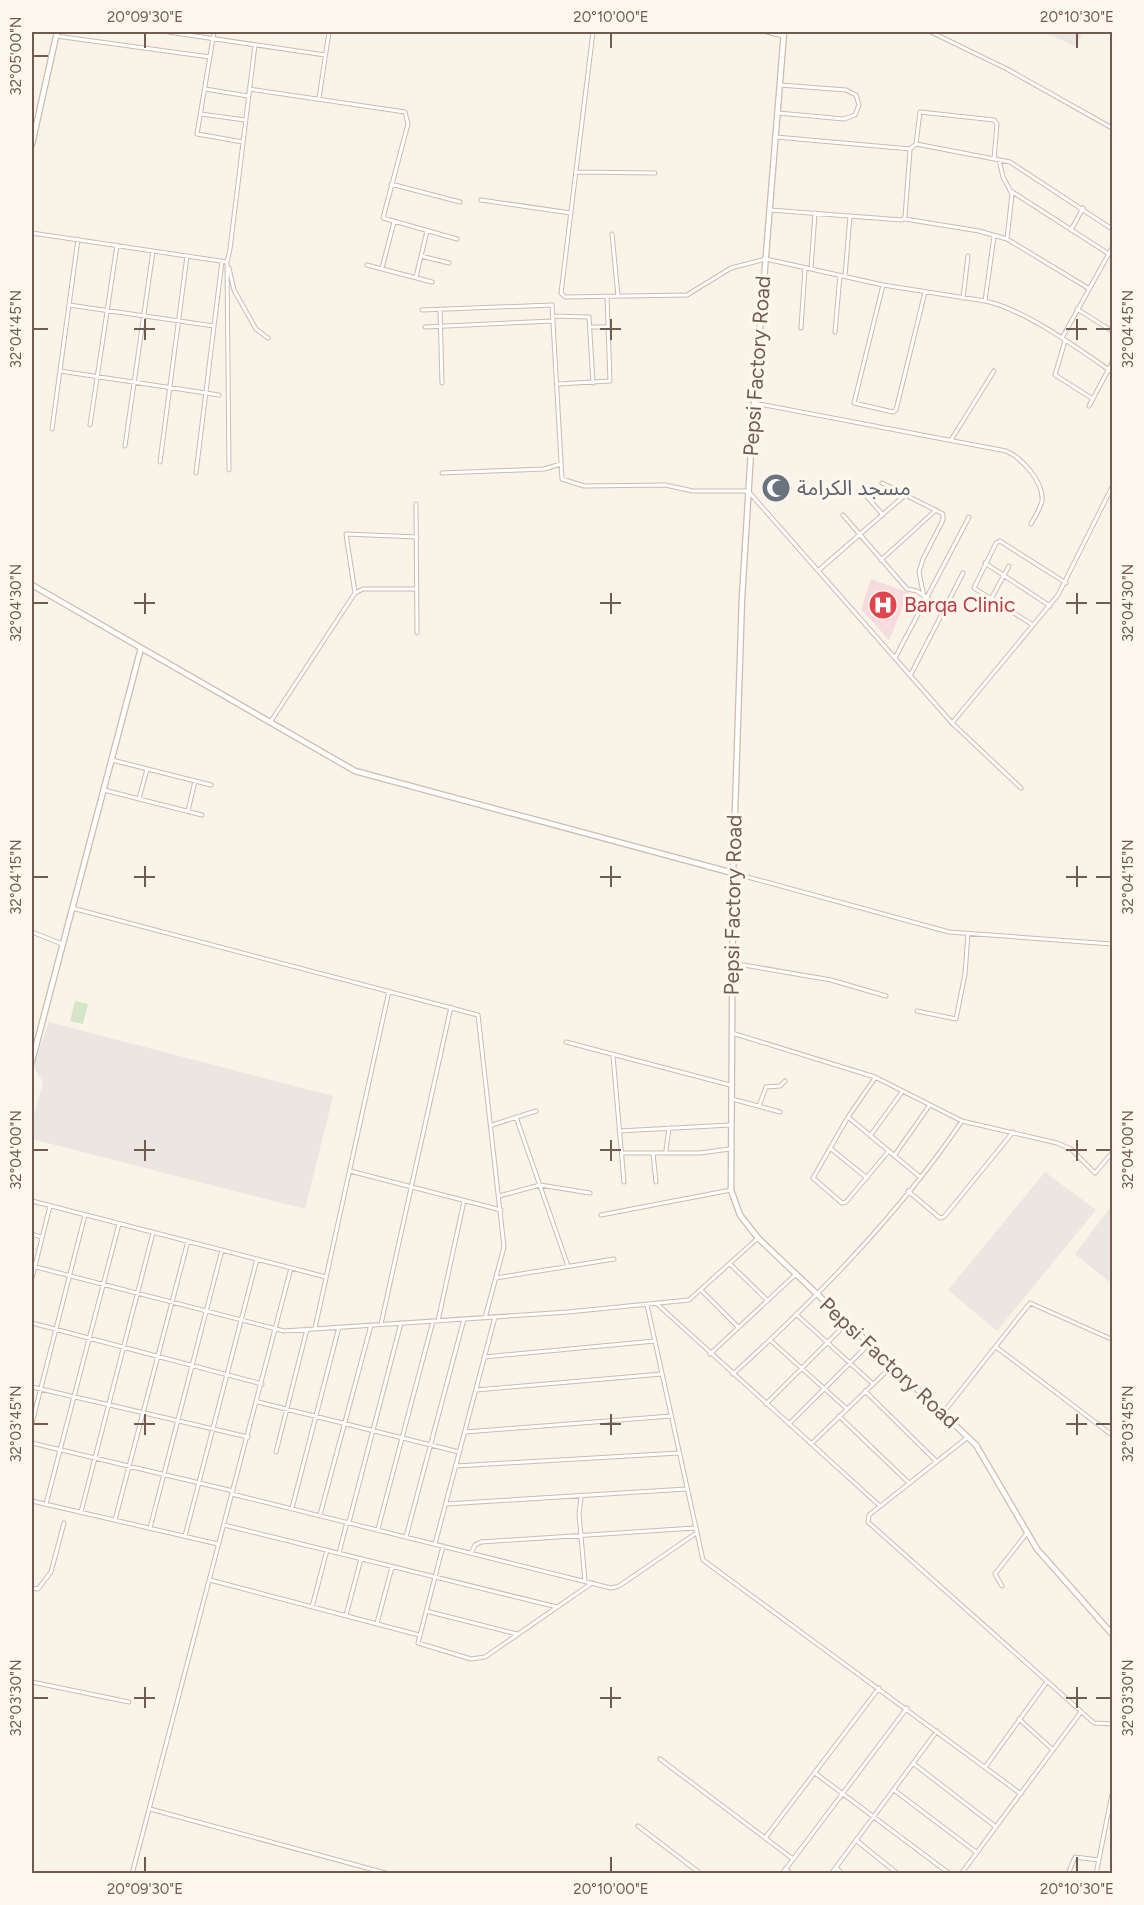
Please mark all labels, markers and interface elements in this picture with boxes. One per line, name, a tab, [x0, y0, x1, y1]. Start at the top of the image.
text: 20°09'30"E	[107, 8, 183, 26]
text: 20°10'00"E	[573, 8, 649, 26]
text: 20°10'30"E	[1040, 8, 1114, 26]
text: 32°05'00"N	[7, 17, 25, 95]
street label: Pepsi Factory Road	[738, 275, 775, 457]
text: 32°04'45"N	[7, 290, 25, 368]
text: 32°04'45"N	[1119, 290, 1137, 368]
mosque icon: مسجد الكرامة	[760, 472, 792, 504]
place label: مسجد الكرامة	[797, 475, 911, 500]
text: 32°04'30"N	[7, 564, 25, 642]
text: 32°04'30"N	[1119, 564, 1137, 642]
hospital icon: Barqa Clinic	[867, 589, 899, 621]
place label: Barqa Clinic	[904, 592, 1015, 617]
street label: Pepsi Factory Road	[718, 814, 747, 996]
text: 32°04'15"N	[7, 839, 25, 915]
text: 32°04'15"N	[1119, 839, 1137, 915]
text: 32°04'00"N	[7, 1110, 25, 1190]
text: 32°04'00"N	[1119, 1110, 1137, 1190]
street label: Pepsi Factory Road	[815, 1292, 964, 1433]
text: 32°03'45"N	[7, 1385, 25, 1463]
text: 32°03'45"N	[1119, 1385, 1137, 1463]
text: 32°03'30"N	[7, 1659, 25, 1737]
text: 32°03'30"N	[1119, 1659, 1137, 1737]
text: 20°09'30"E	[107, 1880, 183, 1898]
text: 20°10'00"E	[573, 1880, 649, 1898]
text: 20°10'30"E	[1040, 1880, 1114, 1898]

